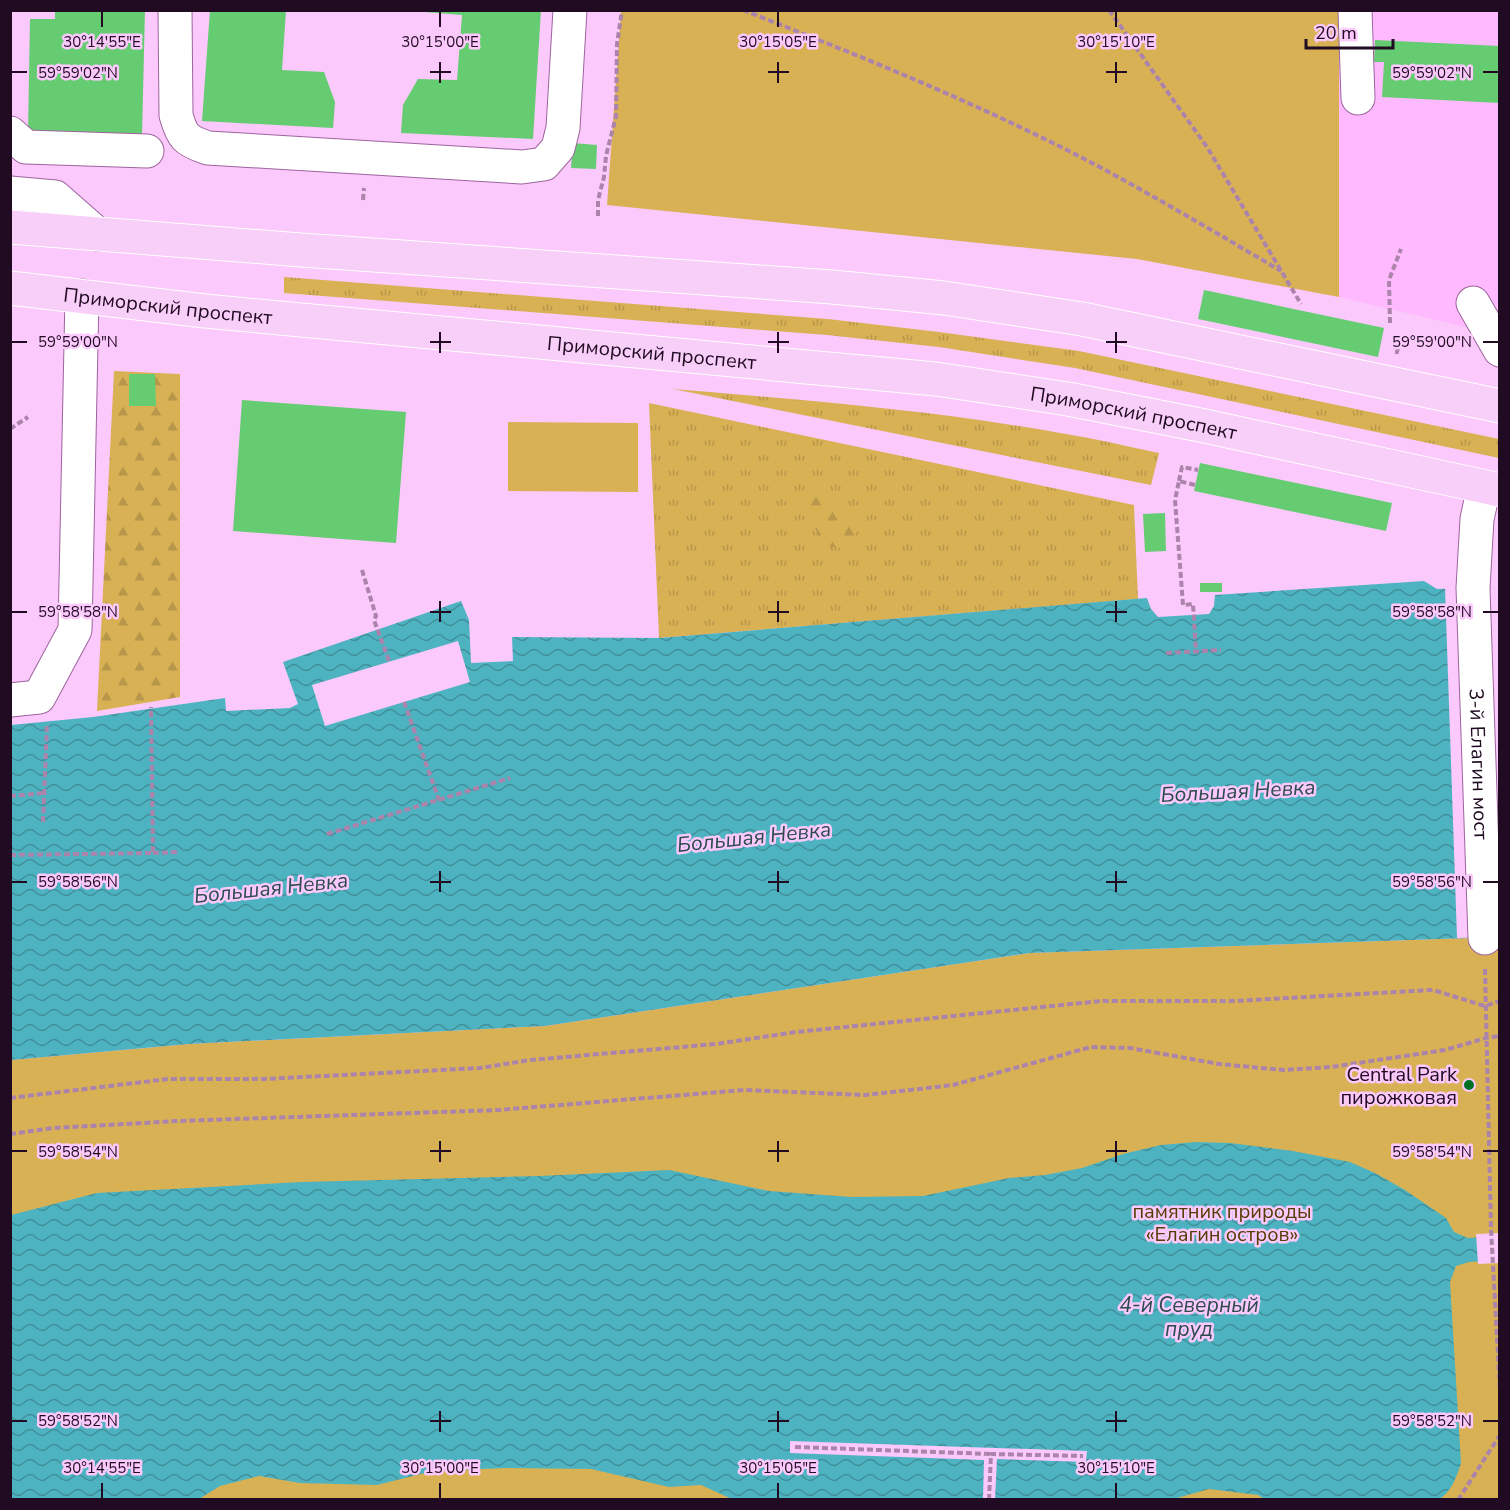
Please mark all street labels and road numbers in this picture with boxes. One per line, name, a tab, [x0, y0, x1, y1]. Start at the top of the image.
street label: Приморский проспект	[62, 281, 274, 331]
street label: Приморский проспект	[546, 329, 758, 376]
street label: Приморский проспект	[1028, 380, 1240, 446]
street label: 3-й Елагин мост	[1463, 688, 1495, 840]

